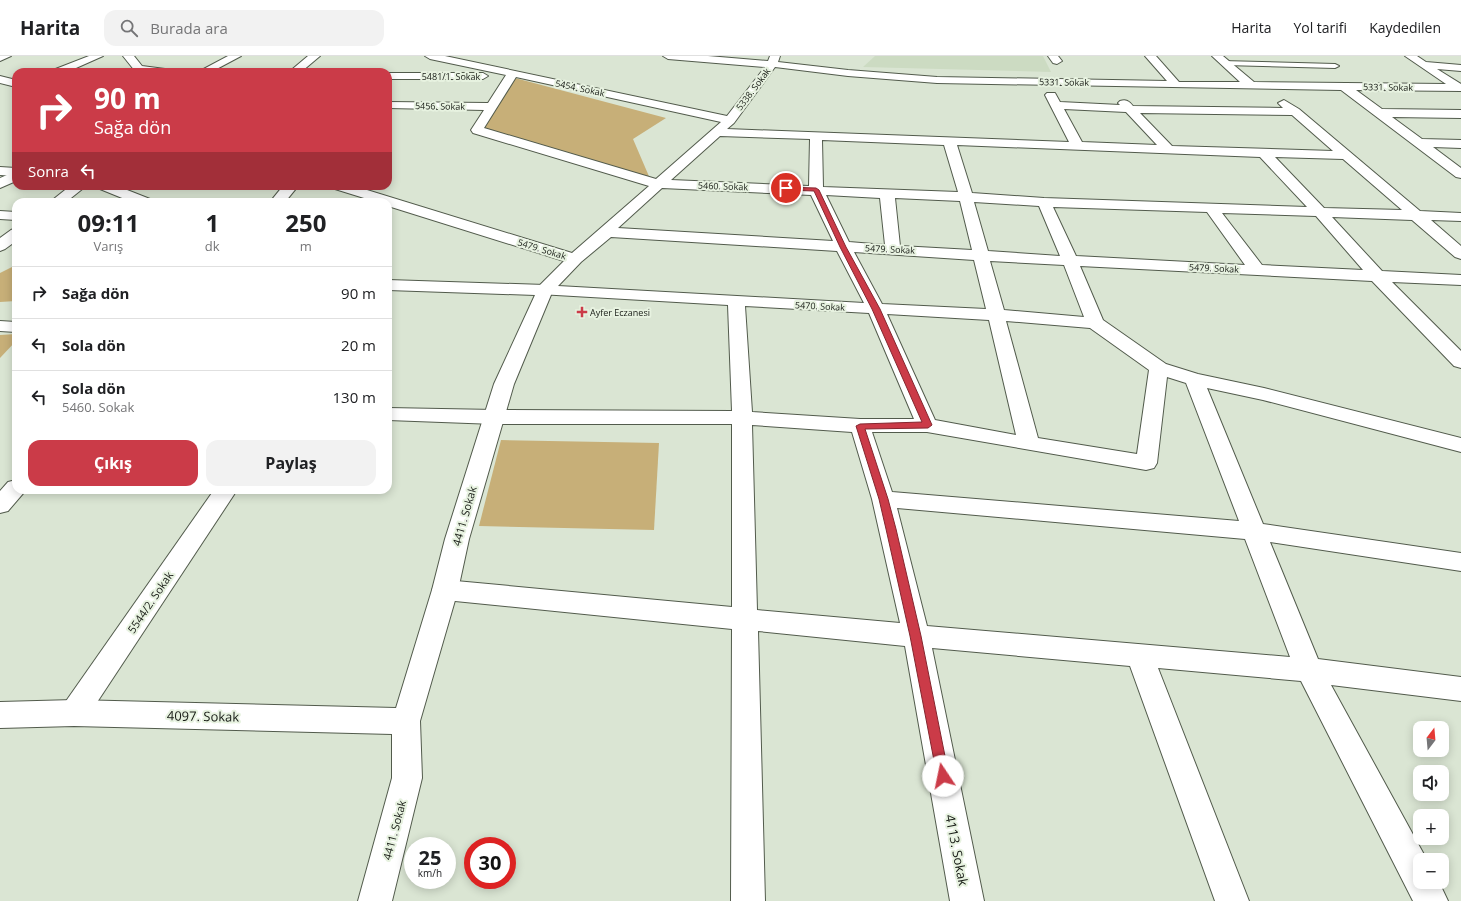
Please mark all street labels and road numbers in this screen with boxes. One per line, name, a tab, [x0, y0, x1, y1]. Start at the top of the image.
street label: 5338. Sokak	[733, 65, 773, 113]
street label: 5481/1. Sokak	[422, 70, 481, 83]
street label: 5331. Sokak	[1039, 75, 1089, 89]
street label: 5454. Sokak	[554, 76, 606, 100]
street label: 5331. Sokak	[1363, 80, 1413, 94]
street label: 5456. Sokak	[415, 99, 465, 113]
street label: 5460. Sokak	[698, 179, 749, 193]
street label: 5479. Sokak	[516, 235, 568, 263]
street label: 5479. Sokak	[865, 241, 916, 257]
street label: 5479. Sokak	[1189, 260, 1240, 276]
street label: 5470. Sokak	[795, 298, 846, 314]
street label: 4411. Sokak	[448, 484, 480, 547]
street label: 5544/2. Sokak	[124, 568, 176, 636]
street label: 4097. Sokak	[167, 706, 239, 726]
street label: 4411. Sokak	[379, 798, 409, 862]
street label: 4113. Sokak	[941, 813, 973, 887]

